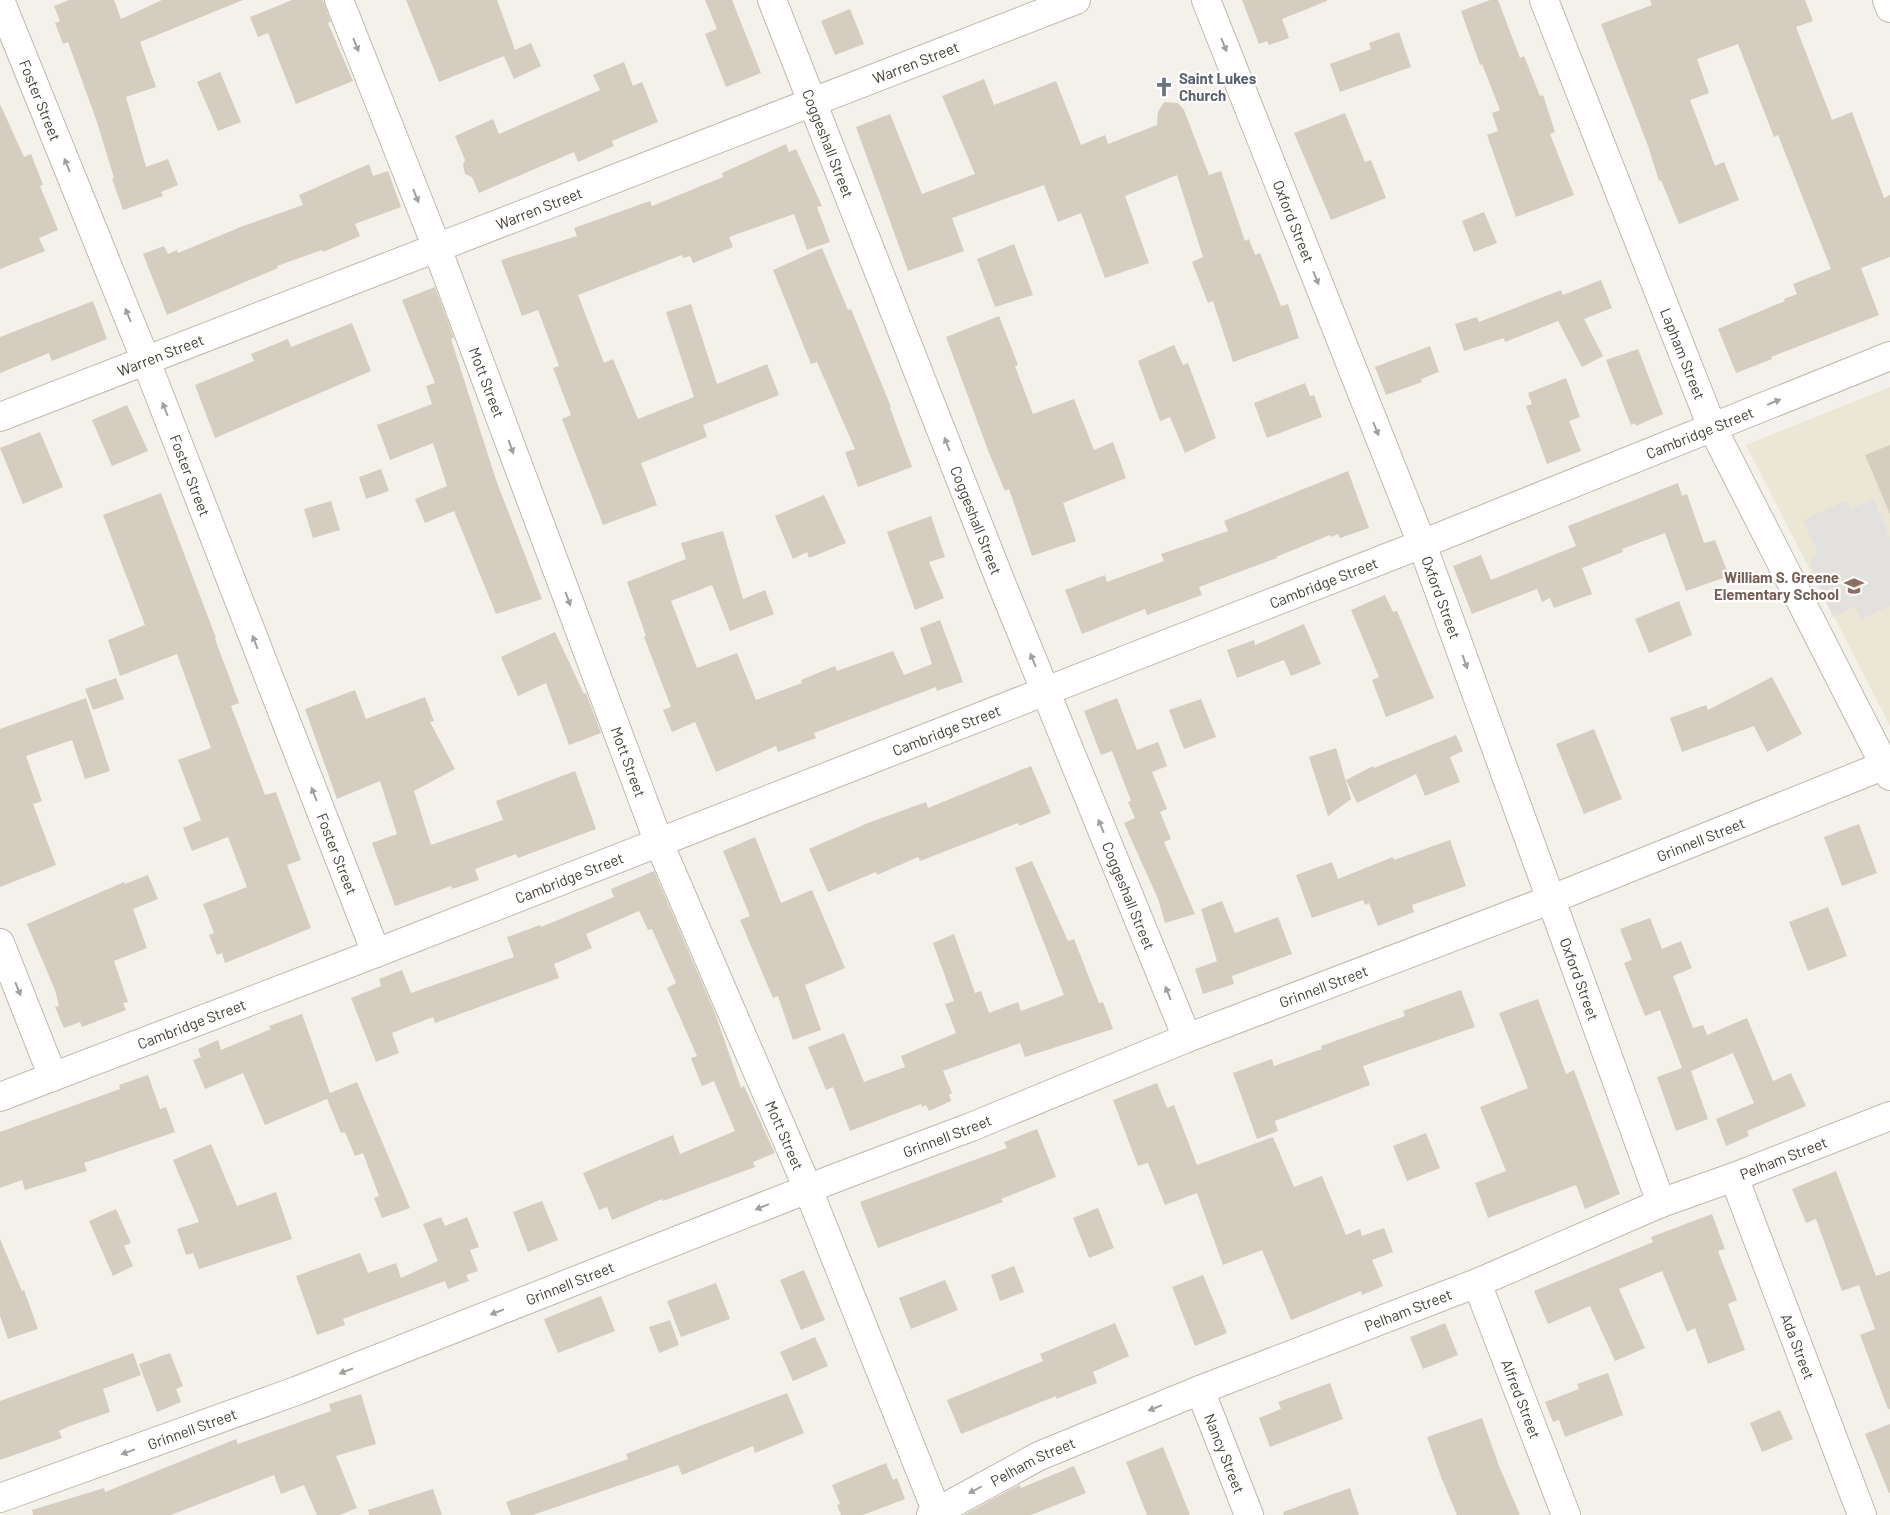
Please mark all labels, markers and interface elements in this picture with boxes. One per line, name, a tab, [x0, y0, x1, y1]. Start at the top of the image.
street label: Warren Street	[870, 37, 961, 87]
one-way arrow	[353, 38, 361, 52]
one-way arrow	[1220, 38, 1228, 52]
street label: Foster Street	[16, 57, 65, 143]
place label: Saint Lukes Church	[1179, 69, 1257, 104]
church icon: Saint Lukes Church	[1153, 76, 1175, 98]
street label: Coggeshall Street	[799, 86, 858, 200]
one-way arrow	[62, 158, 70, 172]
street label: Oxford Street	[1269, 177, 1318, 265]
street label: Warren Street	[493, 183, 585, 233]
one-way arrow	[413, 189, 421, 204]
one-way arrow	[1313, 270, 1320, 285]
street label: Lapham Street	[1657, 305, 1709, 402]
one-way arrow	[123, 308, 131, 322]
street label: Warren Street	[115, 330, 206, 380]
street label: Mott Street	[466, 345, 508, 420]
one-way arrow	[1767, 398, 1782, 406]
one-way arrow	[161, 402, 168, 417]
street label: Cambridge Street	[1643, 403, 1756, 462]
one-way arrow	[1373, 421, 1380, 436]
street label: Foster Street	[166, 432, 214, 519]
one-way arrow	[943, 436, 950, 451]
one-way arrow	[508, 439, 515, 454]
street label: Coggeshall Street	[947, 463, 1006, 577]
street label: Cambridge Street	[1267, 553, 1380, 612]
street label: Oxford Street	[1418, 553, 1465, 641]
place label: William S. Greene Elementary School	[1714, 568, 1839, 603]
school or university icon: William S. Greene Elementary School	[1843, 575, 1865, 597]
one-way arrow	[564, 592, 572, 607]
one-way arrow	[251, 635, 259, 649]
one-way arrow	[1029, 652, 1037, 667]
one-way arrow	[1461, 655, 1469, 670]
street label: Cambridge Street	[890, 701, 1003, 759]
street label: Mott Street	[607, 724, 650, 799]
one-way arrow	[310, 787, 318, 801]
street label: Foster Street	[313, 810, 361, 897]
street label: Grinnell Street	[1654, 813, 1747, 865]
one-way arrow	[1096, 819, 1104, 834]
street label: Coggeshall Street	[1099, 839, 1159, 952]
street label: Cambridge Street	[512, 848, 626, 907]
street label: Oxford Street	[1556, 935, 1603, 1023]
street label: Grinnell Street	[1276, 961, 1370, 1011]
one-way arrow	[14, 982, 22, 997]
one-way arrow	[1164, 986, 1172, 1000]
street label: Cambridge Street	[135, 995, 248, 1053]
street label: Mott Street	[762, 1098, 808, 1173]
street label: Grinnell Street	[900, 1111, 994, 1161]
street label: Pelham Street	[1737, 1133, 1829, 1183]
one-way arrow	[755, 1204, 770, 1211]
street label: Grinnell Street	[523, 1257, 616, 1308]
street label: Pelham Street	[1362, 1285, 1454, 1335]
one-way arrow	[490, 1308, 505, 1316]
street label: Ada Street	[1778, 1311, 1819, 1382]
street label: Alfred Street	[1498, 1357, 1545, 1441]
one-way arrow	[338, 1367, 353, 1375]
street label: Grinnell Street	[145, 1404, 239, 1453]
one-way arrow	[1148, 1405, 1162, 1413]
street label: Nancy Street	[1201, 1411, 1249, 1496]
street label: Pelham Street	[987, 1433, 1078, 1490]
one-way arrow	[120, 1448, 135, 1456]
one-way arrow	[968, 1486, 983, 1494]

